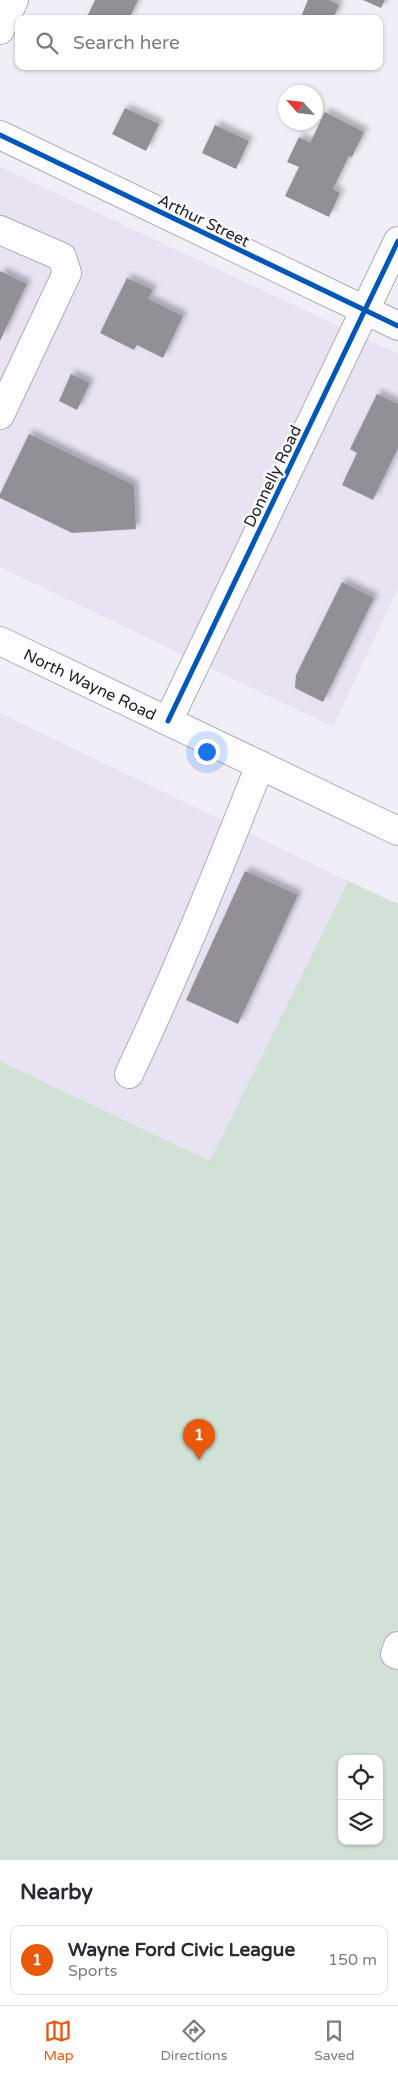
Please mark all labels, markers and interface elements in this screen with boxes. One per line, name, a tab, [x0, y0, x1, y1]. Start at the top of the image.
search box	[15, 15, 383, 70]
icon: search	[33, 29, 61, 57]
text: Search here	[73, 32, 180, 54]
north arrow	[278, 85, 323, 130]
street label: Arthur Street	[154, 190, 253, 252]
street label: Donnelly Road	[240, 422, 306, 531]
street label: North Wayne Road	[20, 645, 159, 725]
your location	[194, 739, 220, 765]
pin: 1	[183, 1419, 215, 1460]
map controls	[338, 1755, 383, 1845]
button: locate	[338, 1755, 383, 1800]
button: layers	[338, 1800, 383, 1845]
text: Nearby	[20, 1880, 93, 1905]
text: Wayne Ford Civic League	[68, 1939, 295, 1961]
text: 1	[32, 1950, 42, 1970]
text: 150 m	[328, 1950, 377, 1970]
text: Sports	[68, 1961, 117, 1981]
tab: Map	[43, 2017, 74, 2064]
tab: Directions	[160, 2017, 227, 2064]
tab: Saved	[314, 2017, 355, 2064]

